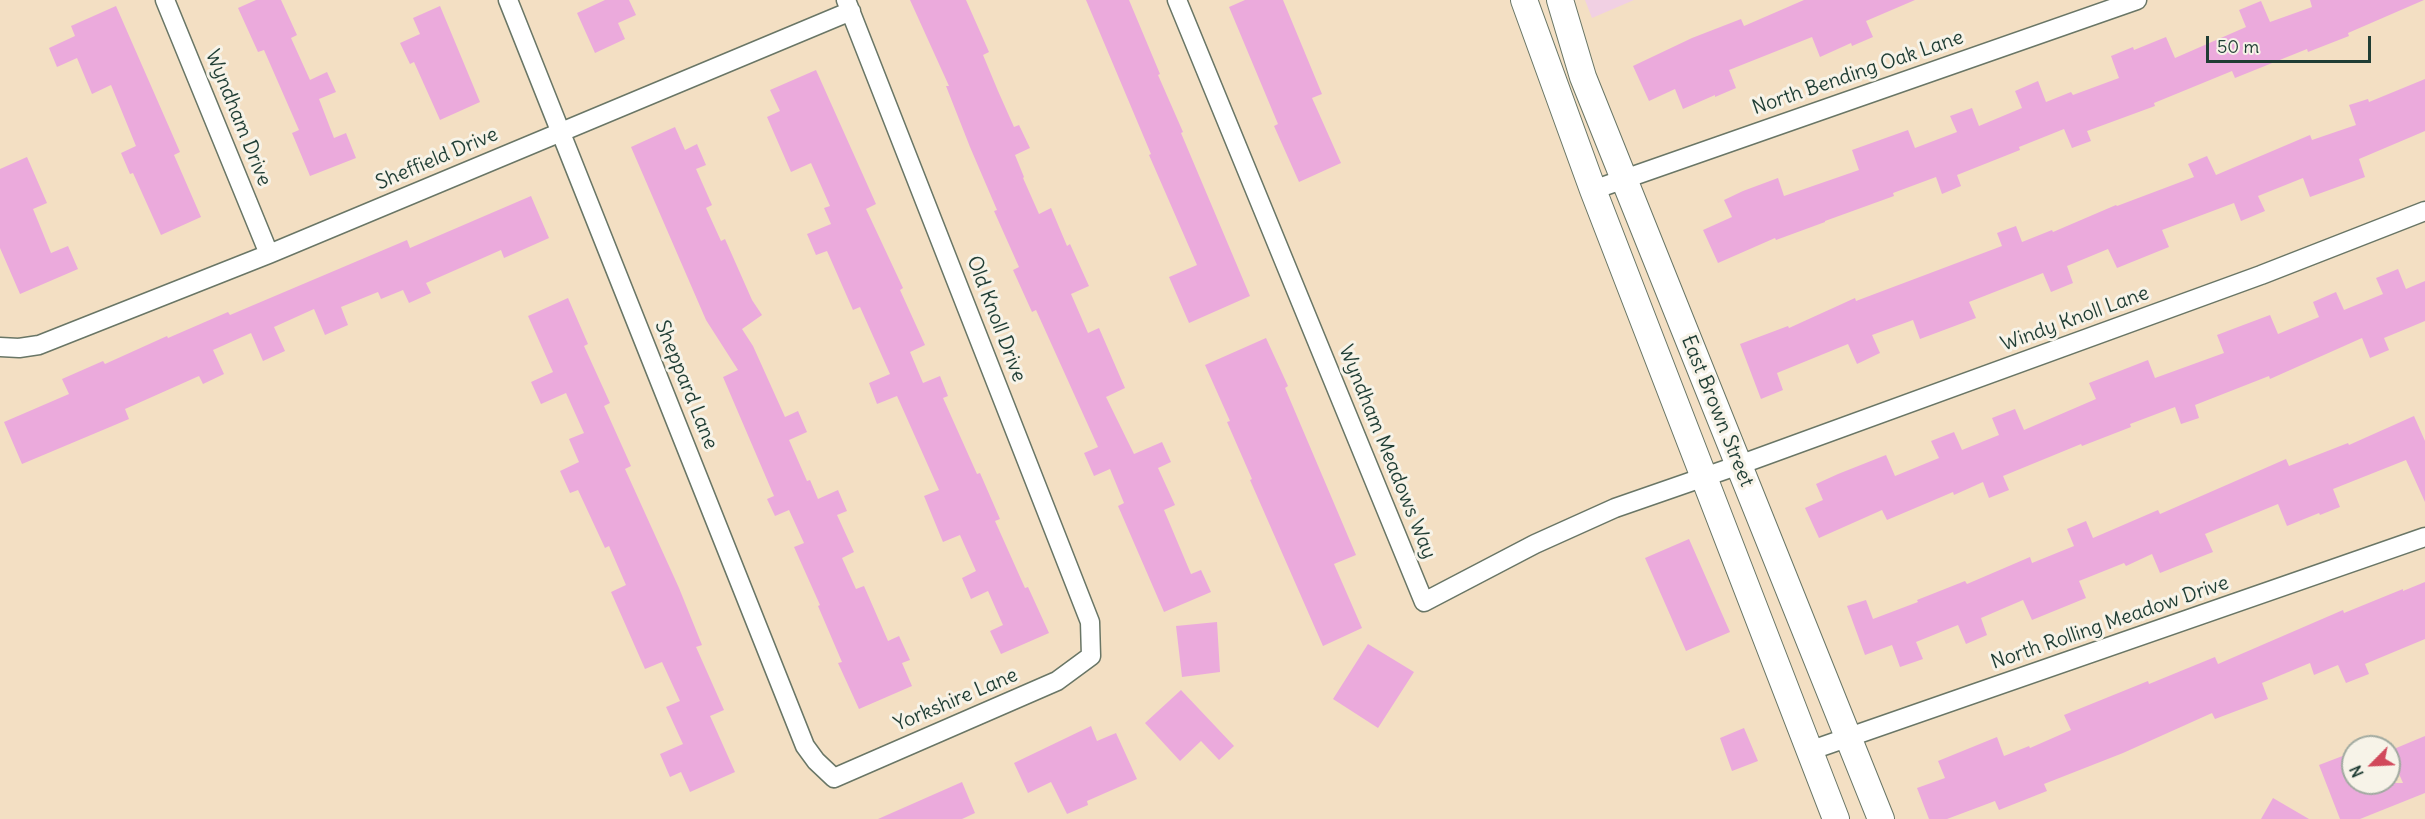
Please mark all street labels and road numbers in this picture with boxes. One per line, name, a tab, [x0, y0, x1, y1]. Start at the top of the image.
street label: North Bending Oak Lane	[1749, 26, 1967, 120]
street label: Wyndham Drive	[200, 46, 276, 190]
street label: Sheffield Drive	[372, 123, 502, 195]
street label: Old Knoll Drive	[961, 253, 1031, 385]
street label: Windy Knoll Lane	[1998, 281, 2152, 357]
street label: Sheppard Lane	[649, 317, 723, 453]
street label: East Brown Street	[1676, 332, 1758, 490]
street label: Wyndham Meadows Way	[1333, 342, 1441, 562]
street label: North Rolling Meadow Drive	[1988, 571, 2232, 675]
street label: Yorkshire Lane	[891, 663, 1021, 737]

